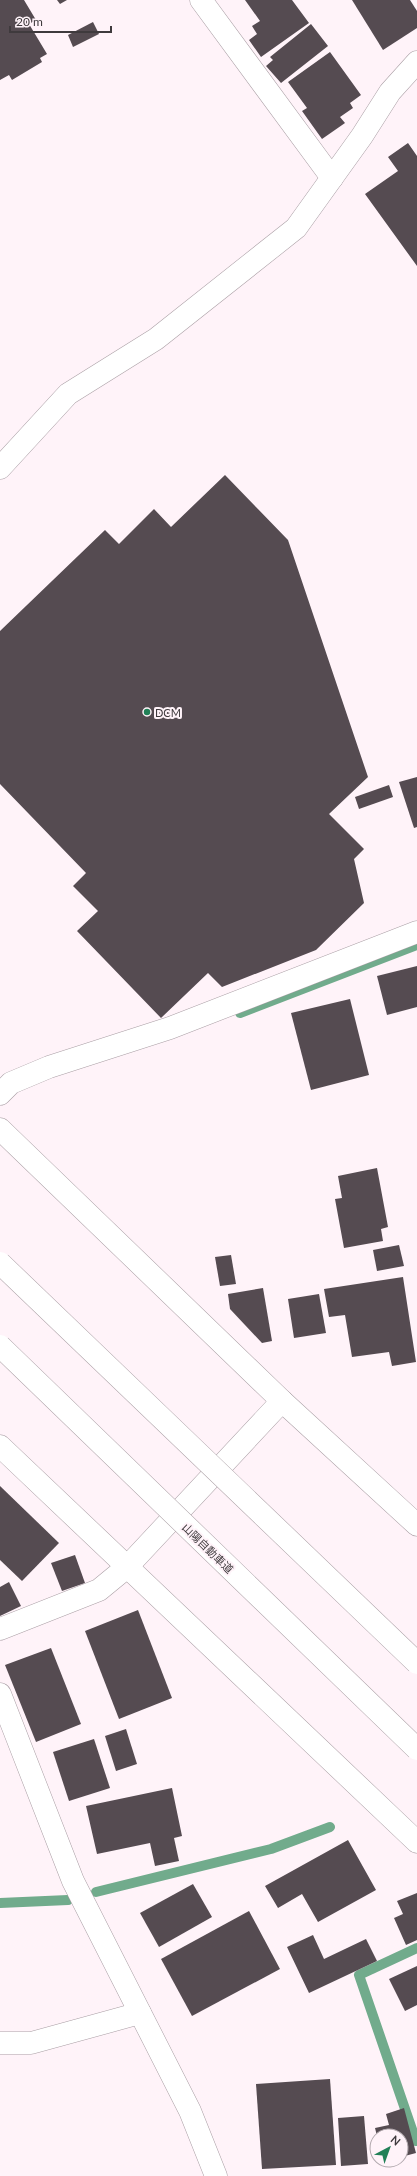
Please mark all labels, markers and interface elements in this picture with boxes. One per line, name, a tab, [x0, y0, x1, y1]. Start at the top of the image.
scale bar	[10, 8, 111, 34]
text: 20 m	[16, 14, 43, 29]
place label: DCM	[155, 706, 181, 719]
marker: DCM	[142, 707, 152, 717]
street label: 山陽自動車道	[180, 1520, 236, 1576]
north arrow	[369, 2128, 409, 2168]
text: N	[388, 2132, 403, 2148]

